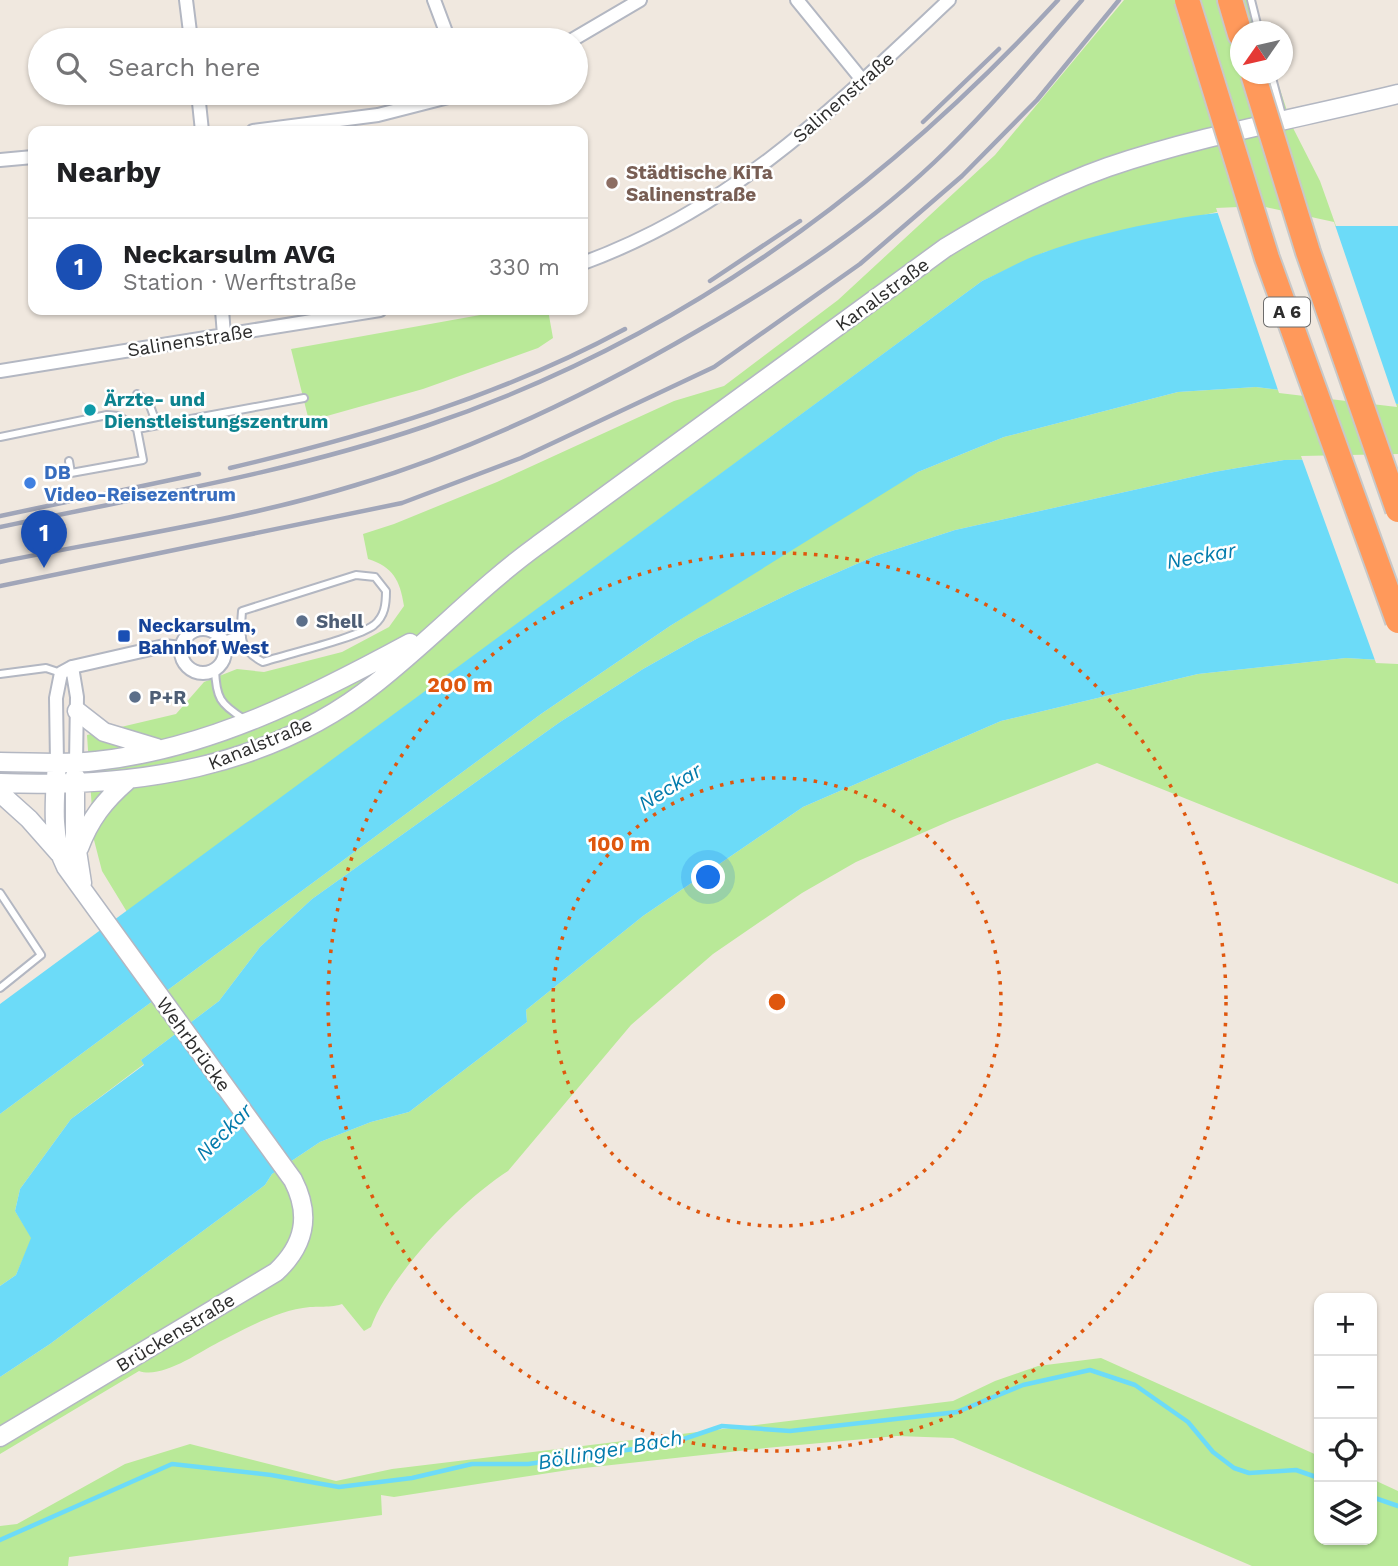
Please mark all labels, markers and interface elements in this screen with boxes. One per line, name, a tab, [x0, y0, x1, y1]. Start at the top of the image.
north arrow	[1230, 21, 1293, 84]
search box	[28, 28, 588, 105]
street label: Salinenstraße	[788, 47, 899, 148]
icon: search	[52, 48, 90, 86]
text: Search here	[108, 52, 260, 82]
text: Nearby	[56, 154, 161, 189]
place label: Städtische KiTa Salinenstraße	[626, 161, 773, 206]
marker: Städtische KiTa Salinenstraße	[604, 175, 620, 191]
text: Neckarsulm AVG	[123, 239, 336, 269]
street label: Kanalstraße	[831, 253, 934, 336]
text: 1	[74, 254, 84, 281]
text: 330 m	[489, 254, 560, 281]
text: Station · Werftstraße	[123, 269, 357, 296]
road number: A 6	[1264, 298, 1310, 326]
street label: Salinenstraße	[126, 319, 255, 362]
place label: Ärzte- und Dienstleistungszentrum	[104, 388, 328, 433]
marker: Ärzte- und Dienstleistungszentrum	[82, 402, 98, 418]
place label: DB Video-Reisezentrum	[44, 461, 236, 506]
marker: DB Video-Reisezentrum	[22, 475, 38, 491]
pin: 1	[21, 510, 67, 568]
water label: Neckar	[1164, 537, 1238, 574]
place label: Shell	[316, 610, 364, 633]
marker: Shell	[294, 613, 310, 629]
place label: Neckarsulm, Bahnhof West	[138, 614, 269, 659]
marker: Neckarsulm, Bahnhof West	[116, 628, 132, 644]
text: 200 m	[427, 672, 493, 697]
place label: P+R	[149, 686, 186, 709]
marker: P+R	[127, 689, 143, 705]
street label: Kanalstraße	[205, 712, 316, 775]
water label: Neckar	[633, 757, 707, 816]
text: 100 m	[588, 831, 650, 856]
your location	[691, 860, 725, 894]
centre of rings	[765, 990, 789, 1014]
street label: Wehrbrücke	[152, 992, 236, 1096]
water label: Neckar	[190, 1097, 258, 1165]
street label: Brückenstraße	[112, 1288, 239, 1377]
map controls	[1314, 1293, 1377, 1545]
button: +	[1314, 1293, 1377, 1356]
button: −	[1314, 1356, 1377, 1419]
button: locate	[1314, 1419, 1377, 1482]
water label: Böllinger Bach	[535, 1424, 684, 1475]
button: layers	[1314, 1482, 1377, 1545]

